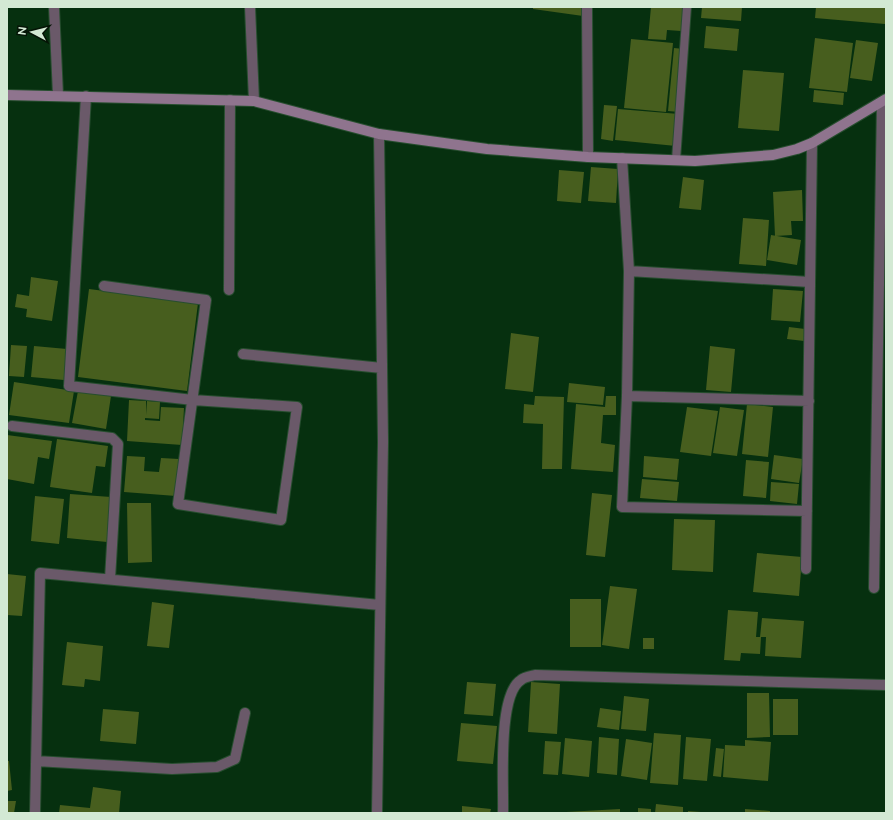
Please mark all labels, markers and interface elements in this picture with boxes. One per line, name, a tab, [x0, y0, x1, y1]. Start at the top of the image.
north arrow	[12, 12, 52, 52]
text: N	[16, 26, 30, 36]

